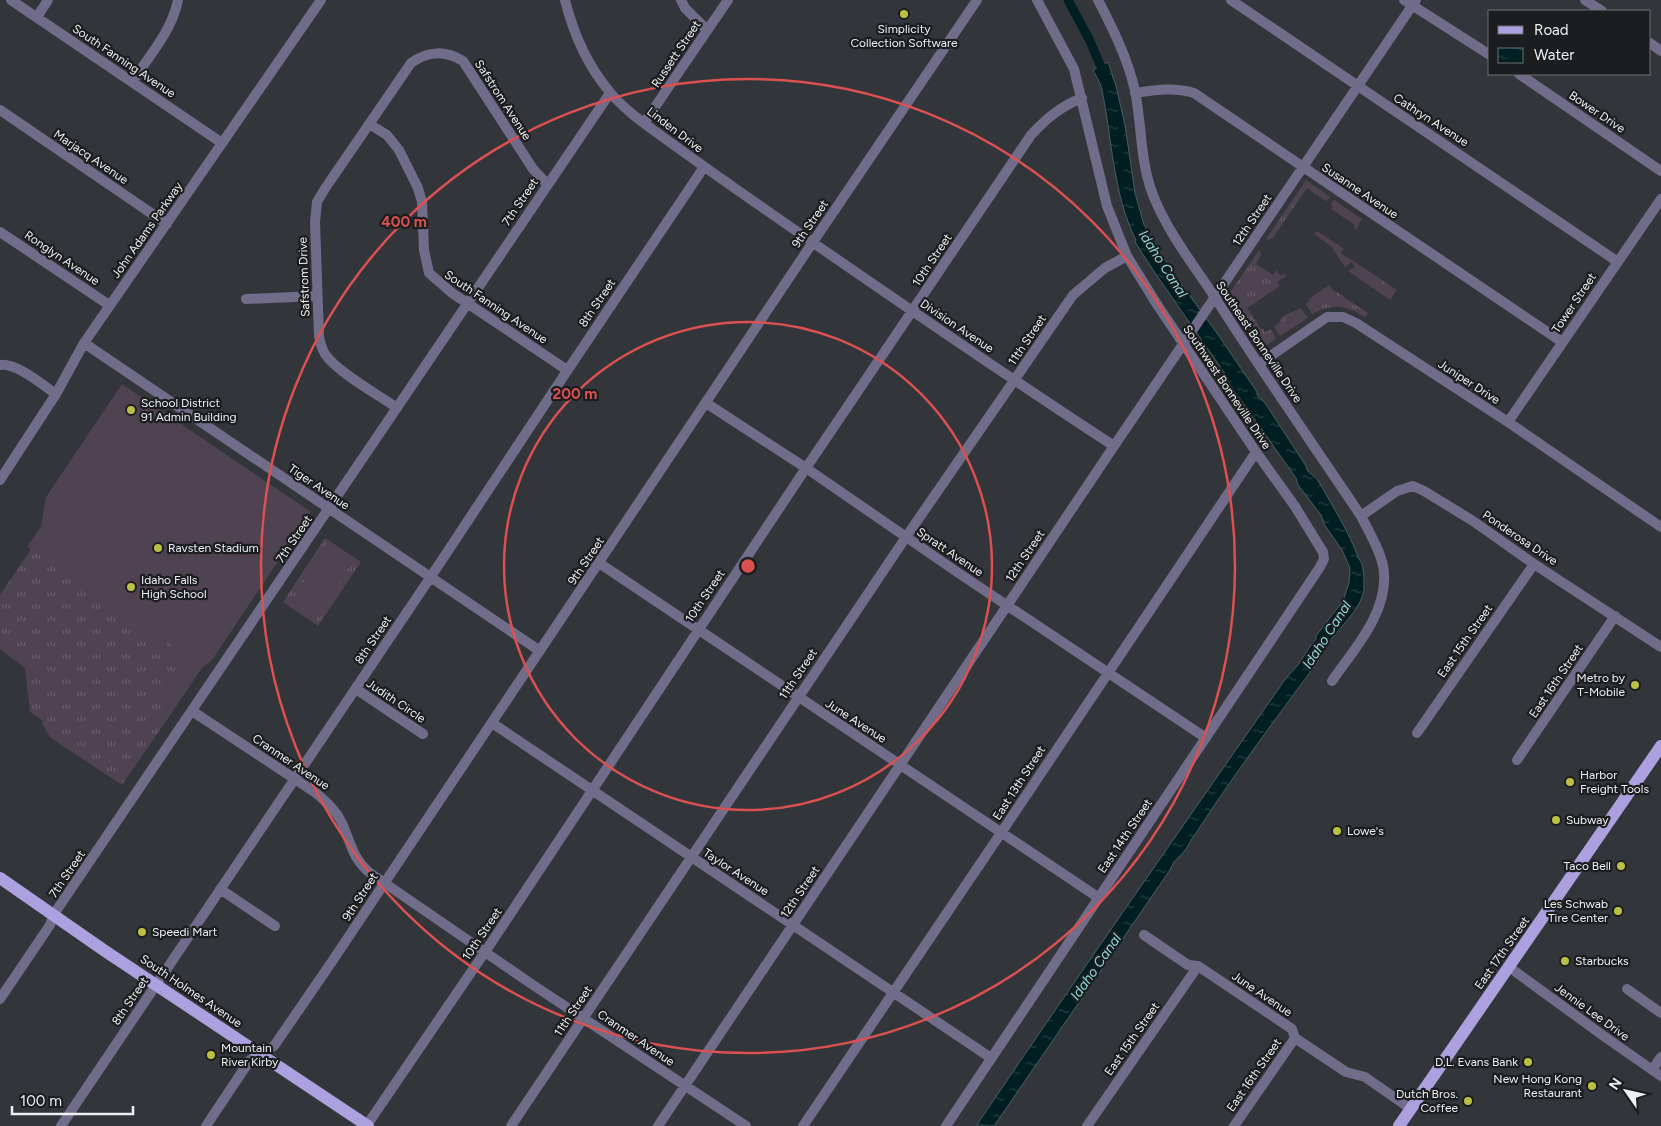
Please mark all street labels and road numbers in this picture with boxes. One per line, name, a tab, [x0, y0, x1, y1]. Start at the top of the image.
street label: Russett Street	[649, 18, 704, 90]
street label: South Fanning Avenue	[70, 21, 179, 101]
street label: Safstrom Avenue	[472, 57, 534, 143]
street label: Bower Drive	[1566, 88, 1628, 136]
street label: Cathryn Avenue	[1391, 91, 1472, 150]
street label: Linden Drive	[644, 104, 706, 156]
street label: Marjacq Avenue	[51, 127, 131, 187]
street label: Susanne Avenue	[1319, 160, 1401, 222]
street label: 7th Street	[499, 175, 541, 228]
street label: John Adams Parkway	[109, 179, 186, 281]
street label: 12th Street	[1230, 191, 1275, 249]
street label: 9th Street	[789, 197, 831, 251]
street label: Ronglyn Avenue	[22, 228, 103, 288]
street label: 10th Street	[909, 231, 955, 289]
street label: Safstrom Drive	[296, 236, 312, 317]
street label: South Fanning Avenue	[442, 267, 551, 347]
street label: Tower Street	[1549, 270, 1599, 336]
street label: 8th Street	[576, 276, 618, 330]
street label: Southeast Bonneville Drive	[1213, 279, 1305, 406]
street label: Division Avenue	[918, 296, 997, 356]
street label: 11th Street	[1005, 312, 1049, 368]
street label: Southwest Bonneville Drive	[1180, 322, 1274, 452]
street label: Juniper Drive	[1436, 357, 1503, 407]
street label: Tiger Avenue	[286, 461, 353, 513]
street label: Ponderosa Drive	[1480, 508, 1561, 569]
street label: 7th Street	[273, 512, 315, 565]
street label: Spratt Avenue	[914, 525, 986, 580]
street label: 12th Street	[1003, 527, 1048, 585]
street label: 9th Street	[565, 534, 607, 588]
street label: 10th Street	[682, 567, 728, 625]
street label: East 15th Street	[1435, 601, 1496, 680]
street label: 8th Street	[352, 613, 394, 667]
street label: East 16th Street	[1526, 641, 1586, 721]
street label: 11th Street	[776, 646, 820, 702]
street label: Judith Circle	[364, 676, 428, 726]
street label: June Avenue	[823, 696, 889, 746]
street label: Cranmer Avenue	[250, 731, 333, 793]
street label: East 13th Street	[990, 743, 1048, 823]
street label: East 14th Street	[1095, 796, 1155, 876]
street label: Taylor Avenue	[701, 846, 772, 899]
street label: 7th Street	[46, 847, 88, 900]
street label: 12th Street	[778, 863, 823, 921]
street label: 9th Street	[339, 870, 381, 924]
street label: 10th Street	[459, 905, 505, 963]
street label: East 17th Street	[1472, 914, 1533, 992]
street label: South Holmes Avenue	[137, 952, 245, 1031]
street label: June Avenue	[1229, 969, 1295, 1020]
street label: 8th Street	[109, 974, 151, 1028]
street label: Jennie Lee Drive	[1552, 980, 1632, 1044]
street label: 11th Street	[551, 983, 595, 1039]
street label: East 15th Street	[1102, 999, 1163, 1078]
street label: Cranmer Avenue	[595, 1007, 678, 1069]
street label: East 16th Street	[1224, 1035, 1285, 1114]

